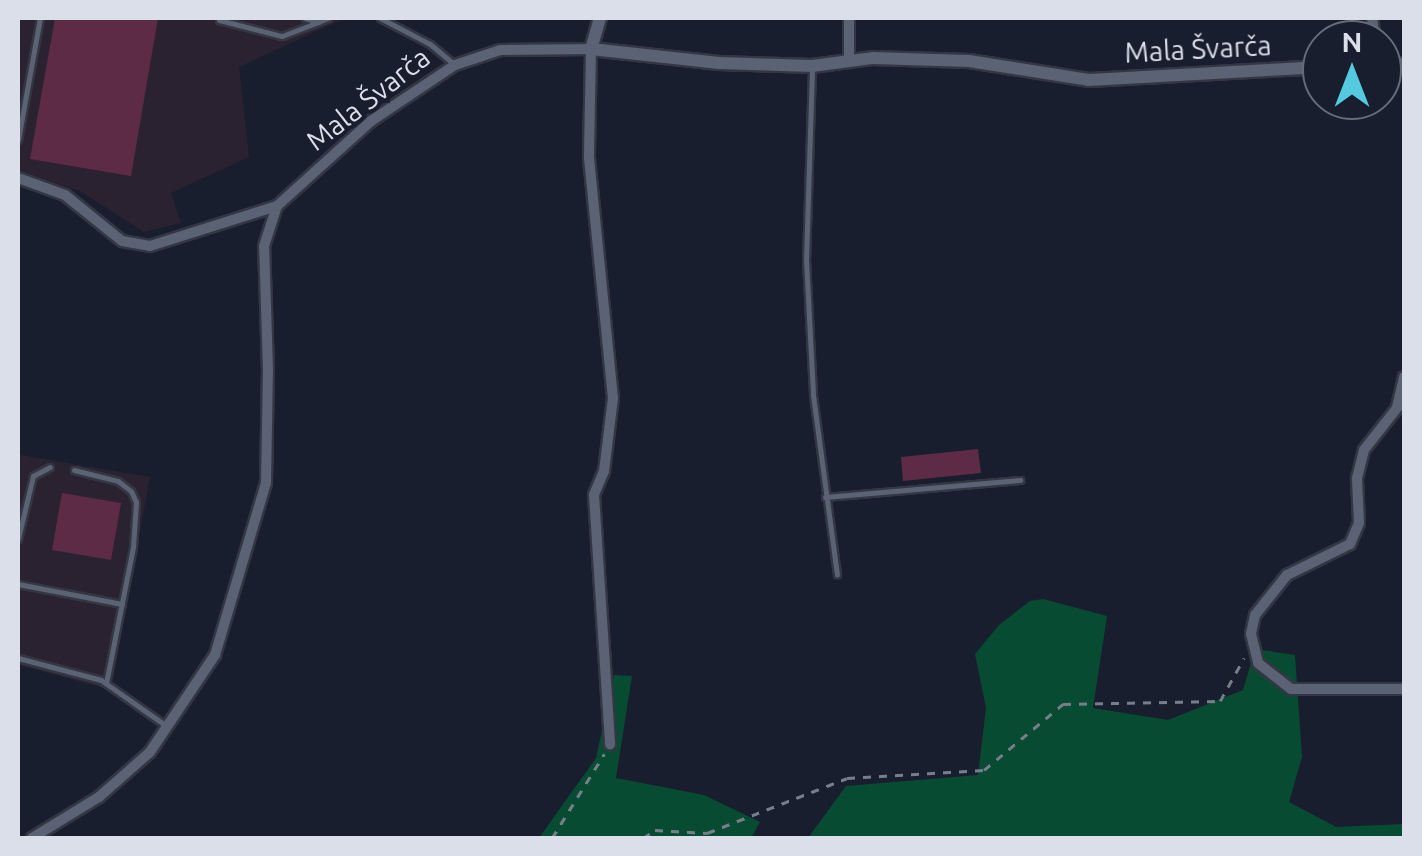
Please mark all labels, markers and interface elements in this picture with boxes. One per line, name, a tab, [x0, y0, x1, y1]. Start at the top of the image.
north arrow	[1302, 20, 1402, 120]
text: N	[1342, 26, 1362, 57]
street label: Mala Švarča	[1124, 28, 1272, 70]
street label: Mala Švarča	[300, 40, 436, 158]

